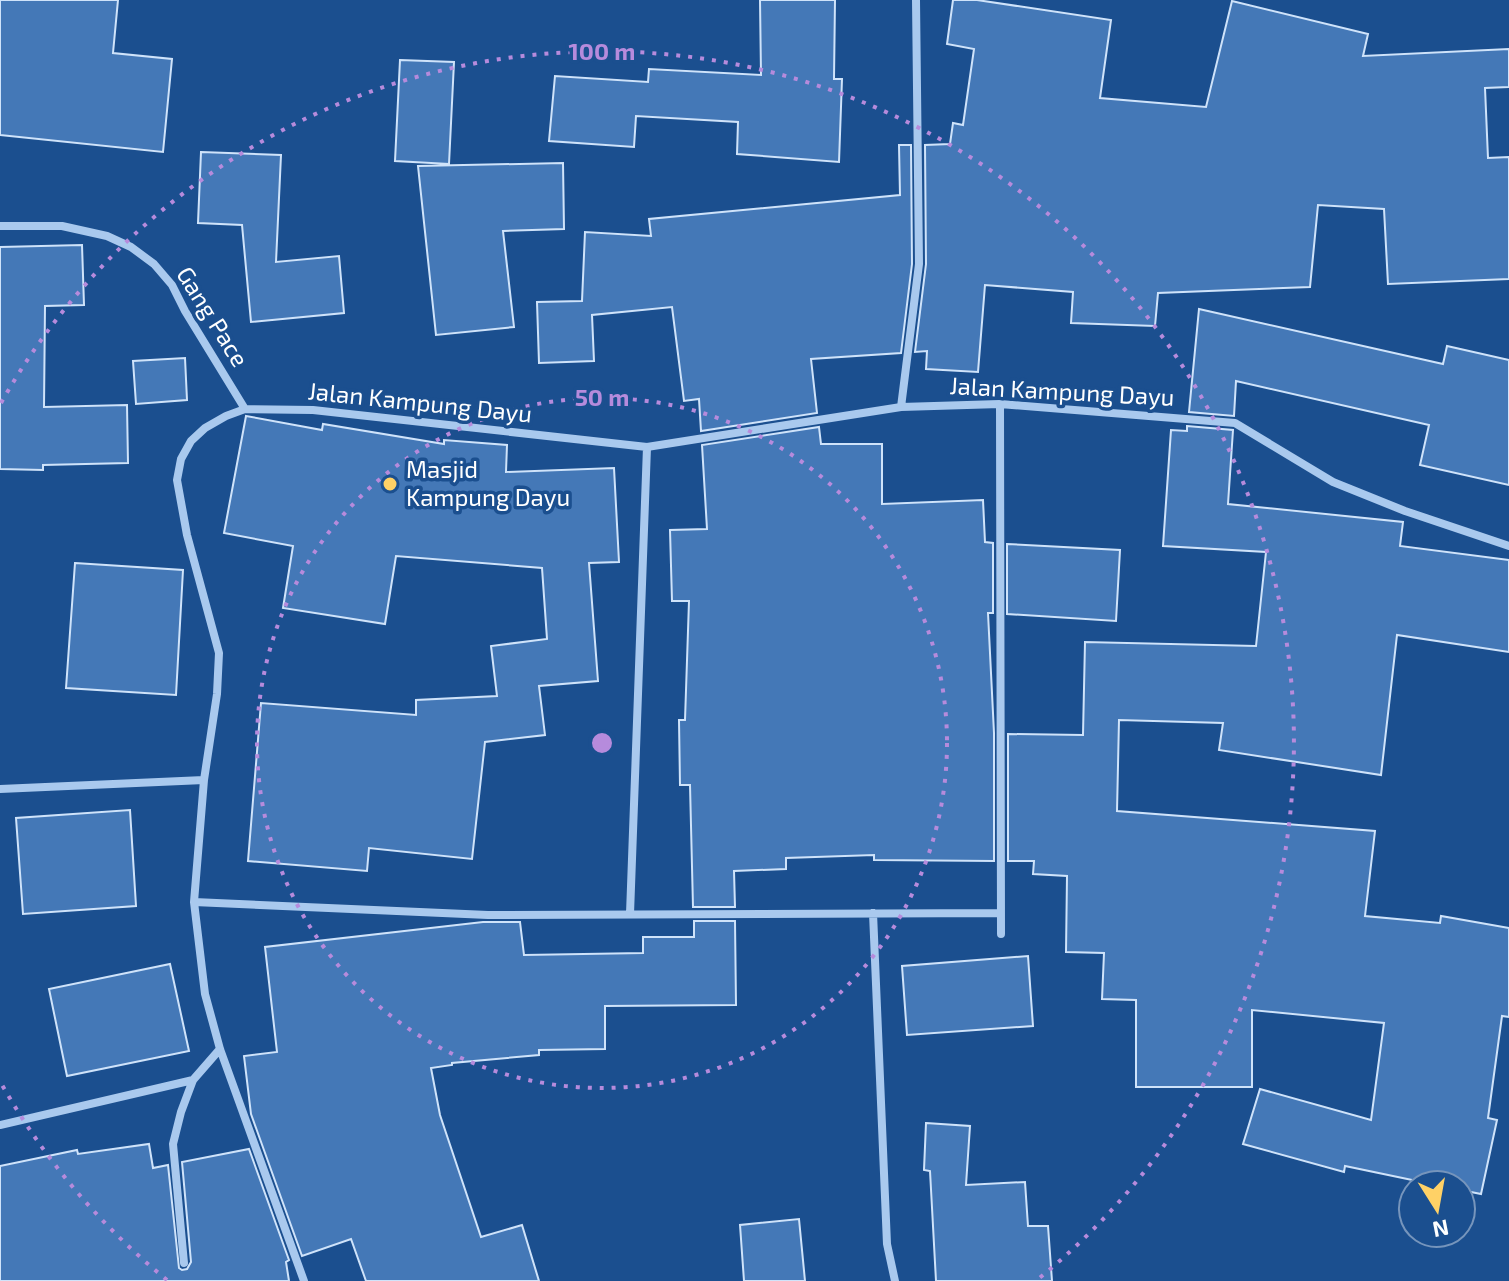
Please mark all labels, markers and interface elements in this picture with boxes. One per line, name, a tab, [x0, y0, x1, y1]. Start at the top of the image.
text: 100 m	[569, 36, 635, 65]
street label: Gang Pace	[171, 261, 255, 372]
street label: Jalan Kampung Dayu	[949, 370, 1175, 411]
street label: Jalan Kampung Dayu	[307, 375, 534, 428]
text: 50 m	[575, 382, 629, 411]
place label: Masjid Kampung Dayu	[406, 454, 570, 511]
marker: Masjid Kampung Dayu	[381, 475, 399, 493]
centre of rings	[588, 729, 616, 757]
north arrow	[1397, 1169, 1477, 1249]
text: N	[1431, 1215, 1451, 1244]

